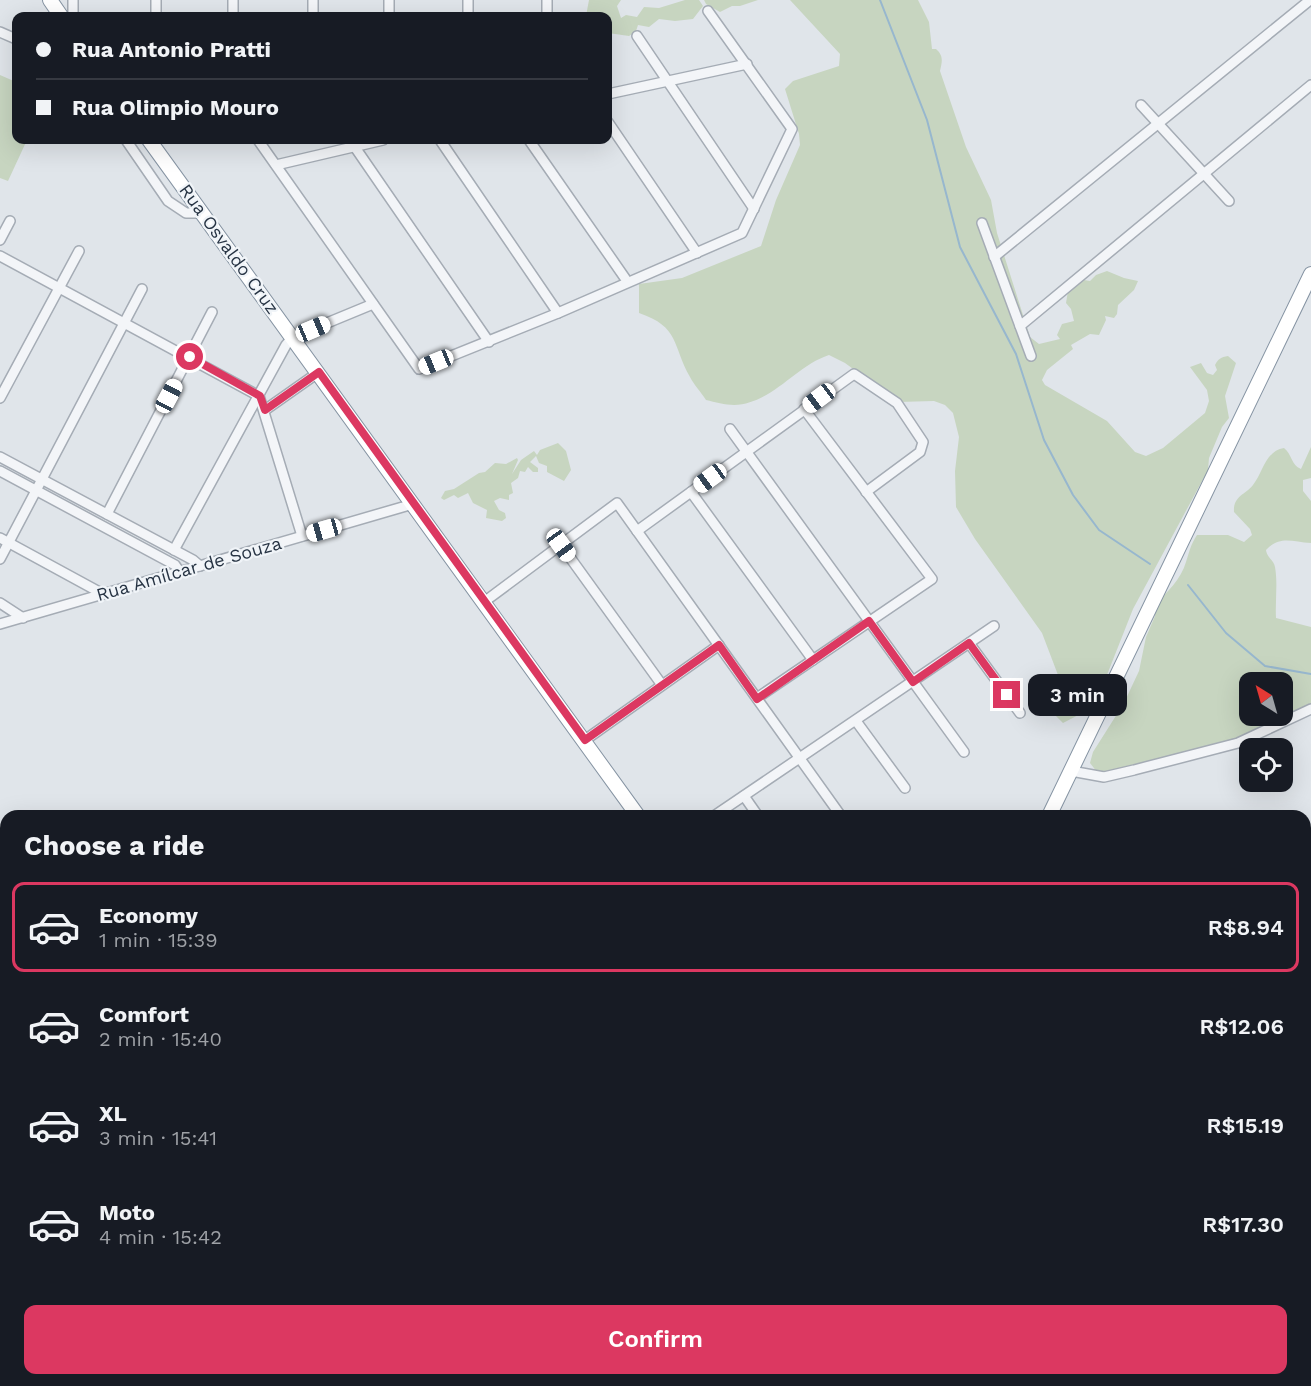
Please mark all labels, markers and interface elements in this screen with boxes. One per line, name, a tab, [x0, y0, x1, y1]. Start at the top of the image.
text: Rua Antonio Pratti	[72, 37, 271, 62]
text: Rua Olimpio Mouro	[72, 95, 279, 120]
street label: Rua Osvaldo Cruz	[175, 180, 283, 318]
car	[293, 314, 333, 344]
route start	[176, 343, 203, 370]
car	[416, 347, 456, 377]
car	[153, 376, 185, 416]
car	[799, 380, 839, 416]
car	[690, 460, 730, 496]
car	[304, 516, 344, 544]
car	[543, 525, 579, 565]
street label: Rua Amílcar de Souza	[94, 532, 284, 605]
north arrow	[1239, 672, 1293, 726]
map controls	[1239, 672, 1293, 792]
callout: 3 min	[1028, 674, 1127, 716]
route end	[993, 681, 1020, 708]
text: 3 min	[1050, 683, 1105, 707]
button: locate	[1239, 738, 1293, 792]
text: Choose a ride	[24, 830, 204, 862]
icon: car	[27, 900, 81, 954]
text: Economy	[99, 903, 198, 928]
text: R$8.94	[1208, 915, 1284, 940]
text: 1 min · 15:39	[99, 928, 218, 952]
icon: car	[27, 999, 81, 1053]
text: Comfort	[99, 1002, 189, 1027]
text: R$12.06	[1200, 1014, 1284, 1039]
text: 2 min · 15:40	[99, 1027, 222, 1051]
icon: car	[27, 1098, 81, 1152]
text: XL	[99, 1101, 127, 1126]
text: R$15.19	[1207, 1113, 1284, 1138]
text: 3 min · 15:41	[99, 1126, 217, 1150]
icon: car	[27, 1197, 81, 1251]
text: Moto	[99, 1200, 155, 1225]
text: R$17.30	[1202, 1212, 1284, 1237]
text: 4 min · 15:42	[99, 1225, 222, 1249]
button: Confirm	[24, 1305, 1287, 1374]

